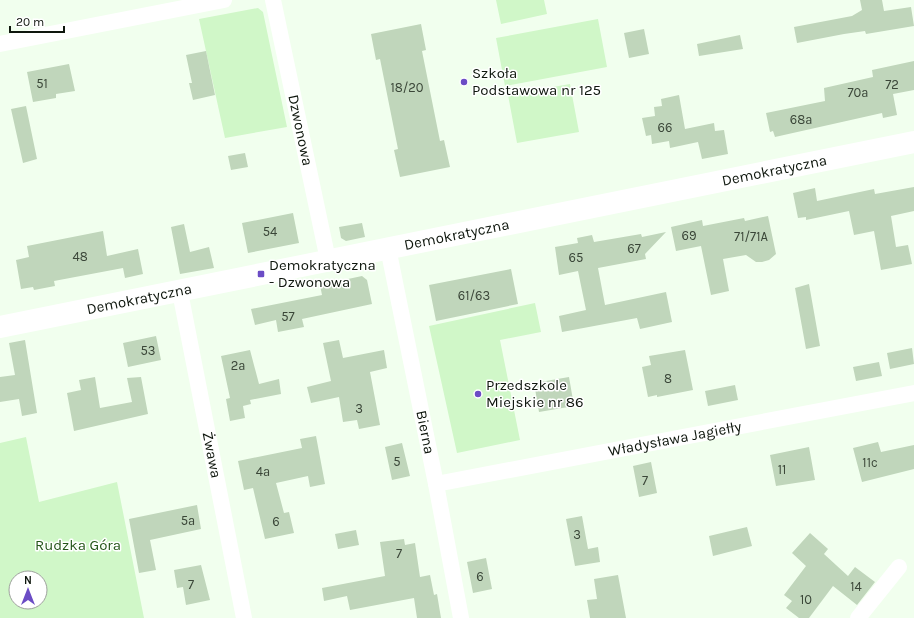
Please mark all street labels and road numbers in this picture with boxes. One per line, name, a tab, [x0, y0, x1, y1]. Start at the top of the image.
street label: Dzwonowa	[284, 93, 317, 167]
street label: Demokratyczna	[720, 151, 828, 190]
street label: Demokratyczna	[403, 215, 511, 254]
street label: Demokratyczna	[85, 279, 193, 318]
street label: Bierna	[412, 409, 439, 456]
street label: Władysława Jagiełły	[607, 417, 743, 460]
street label: Żwawa	[199, 430, 225, 480]

